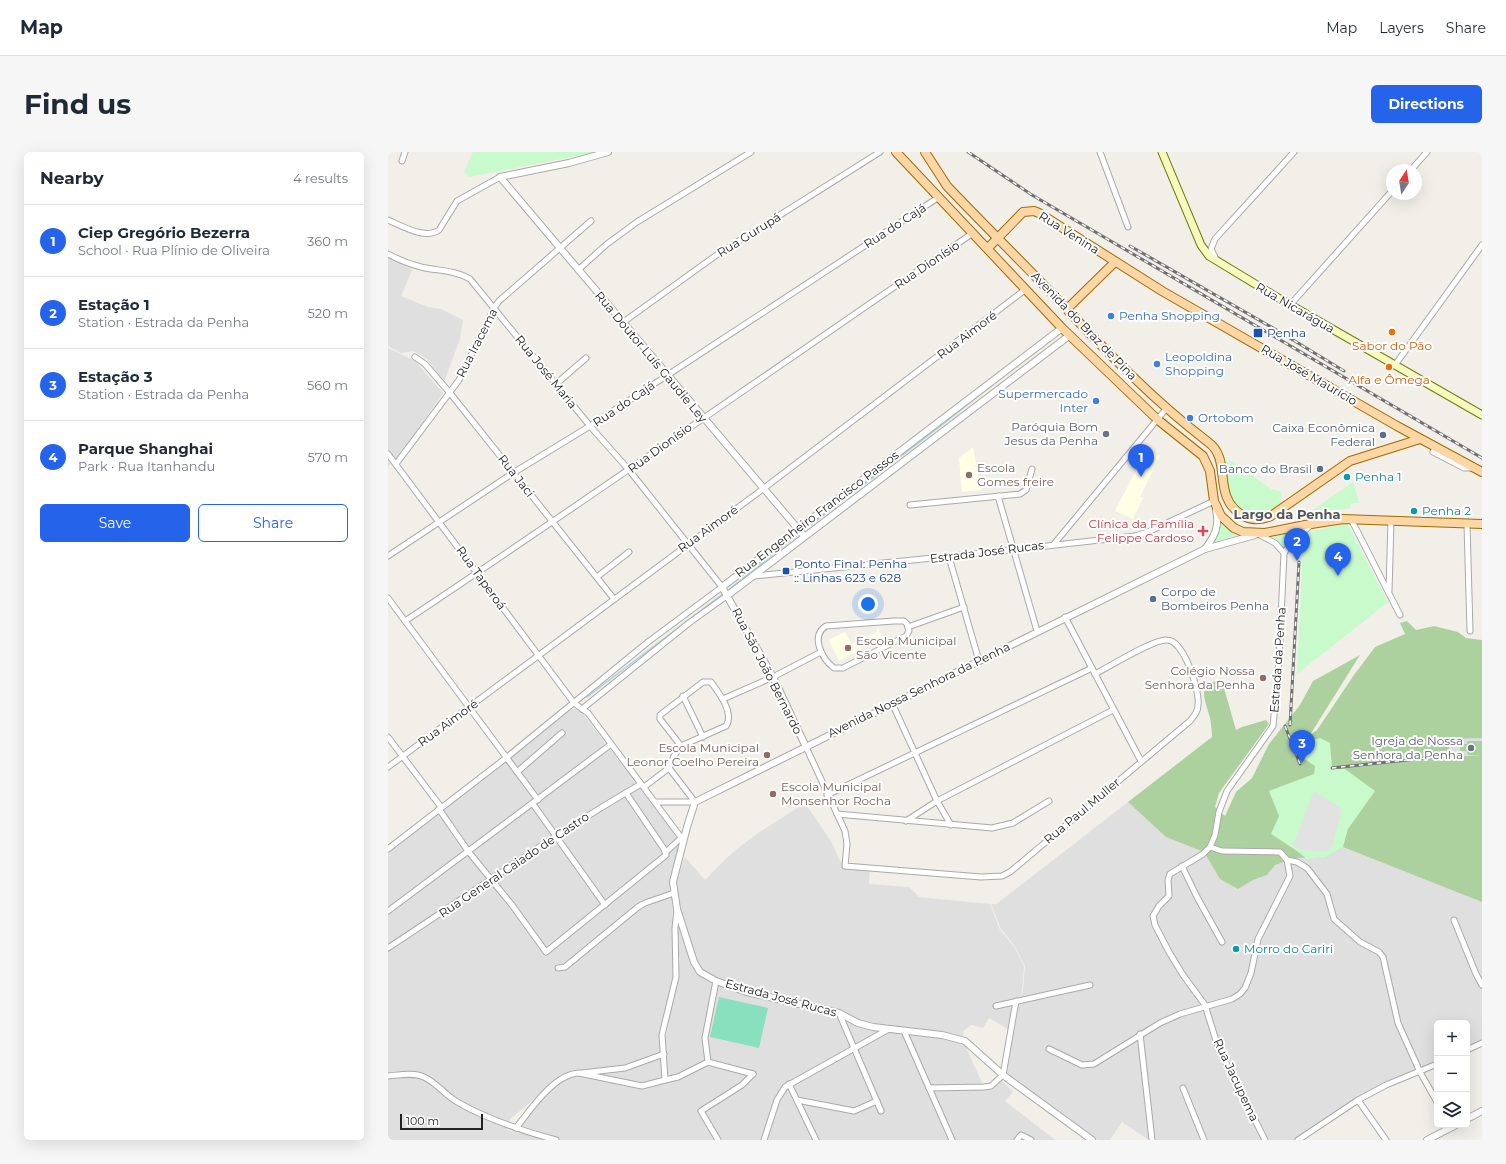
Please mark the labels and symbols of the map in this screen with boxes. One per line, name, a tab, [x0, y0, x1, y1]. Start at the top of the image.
north arrow	[1386, 164, 1422, 200]
street label: Rua do Cajá	[861, 200, 929, 251]
street label: Rua Venina	[1036, 208, 1102, 257]
street label: Rua Gurupá	[714, 209, 783, 260]
street label: Rua Dionísio	[891, 237, 962, 292]
street label: Avenida do Braz de Pina	[1028, 268, 1140, 383]
street label: Rua Nicarágua	[1253, 279, 1337, 336]
street label: Rua Doutor Luís Gaudie Ley	[592, 288, 711, 426]
street label: Rua Iracema	[453, 306, 500, 380]
street label: Rua Aimoré	[934, 307, 1000, 362]
place label: Penha Shopping	[1119, 308, 1220, 323]
marker: Penha Shopping	[1106, 311, 1116, 321]
place label: Penha	[1267, 325, 1306, 340]
marker: Penha	[1252, 327, 1264, 339]
marker: Sabor do Pão	[1387, 327, 1397, 337]
street label: Rua José Maria	[512, 332, 581, 412]
place label: Sabor do Pão	[1352, 338, 1432, 353]
street label: Rua José Maurício	[1258, 341, 1360, 408]
place label: Leopoldina Shopping	[1165, 349, 1232, 378]
marker: Leopoldina Shopping	[1152, 359, 1162, 369]
marker: Alfa e Ômega	[1384, 362, 1394, 372]
place label: Alfa e Ômega	[1348, 372, 1430, 387]
street label: Rua do Cajá	[590, 377, 658, 430]
place label: Supermercado Inter	[998, 386, 1088, 415]
marker: Supermercado Inter	[1091, 396, 1101, 406]
place label: Ortobom	[1198, 410, 1254, 425]
marker: Ortobom	[1185, 413, 1195, 423]
street label: Rua Dionísio	[625, 419, 695, 476]
place label: Paróquia Bom Jesus da Penha	[1003, 419, 1098, 448]
place label: Caixa Econômica Federal	[1272, 420, 1375, 449]
marker: Paróquia Bom Jesus da Penha	[1101, 429, 1111, 439]
marker: Caixa Econômica Federal	[1378, 430, 1388, 440]
pin: 1	[1128, 444, 1154, 477]
street label: Rua Engenheiro Francisco Passos	[732, 447, 902, 580]
street label: Rua Jaci	[495, 451, 538, 500]
place label: Escola Gomes freire	[977, 460, 1054, 489]
place label: Banco do Brasil	[1219, 461, 1312, 476]
marker: Banco do Brasil	[1315, 464, 1325, 474]
place label: Penha 1	[1355, 469, 1402, 484]
marker: Escola Gomes freire	[964, 470, 974, 480]
marker: Penha 1	[1342, 472, 1352, 482]
street label: Rua Aimoré	[675, 502, 741, 556]
place label: Penha 2	[1422, 503, 1471, 518]
district label: Largo da Penha	[1234, 506, 1340, 522]
marker: Penha 2	[1409, 506, 1419, 516]
place label: Clínica da Família Felippe Cardoso	[1088, 516, 1194, 545]
marker: Clínica da Família Felippe Cardoso	[1197, 525, 1209, 537]
pin: 2	[1284, 528, 1310, 561]
street label: Estrada José Rucas	[929, 537, 1045, 566]
street label: Rua Taperoá	[453, 543, 510, 613]
pin: 4	[1325, 543, 1351, 576]
place label: Ponto Final: Penha :: Linhas 623 e 628	[794, 556, 907, 585]
marker: Ponto Final: Penha :: Linhas 623 e 628	[781, 566, 791, 576]
place label: Corpo de Bombeiros Penha	[1161, 584, 1269, 613]
your location	[858, 594, 878, 614]
marker: Corpo de Bombeiros Penha	[1148, 594, 1158, 604]
street label: Rua São João Bernardo	[729, 605, 806, 736]
street label: Estrada da Penha	[1266, 607, 1289, 713]
place label: Escola Municipal São Vicente	[856, 633, 957, 662]
street label: Avenida Nossa Senhora da Penha	[825, 639, 1012, 740]
marker: Escola Municipal São Vicente	[843, 643, 853, 653]
place label: Colégio Nossa Senhora da Penha	[1145, 663, 1255, 692]
marker: Colégio Nossa Senhora da Penha	[1258, 673, 1268, 683]
street label: Rua Aimoré	[415, 696, 481, 750]
pin: 3	[1289, 730, 1315, 763]
place label: Igreja de Nossa Senhora da Penha	[1353, 733, 1463, 762]
place label: Escola Municipal Leonor Coelho Pereira	[626, 740, 759, 769]
marker: Igreja de Nossa Senhora da Penha	[1466, 743, 1476, 753]
marker: Escola Municipal Leonor Coelho Pereira	[762, 750, 772, 760]
street label: Rua Paul Muller	[1040, 774, 1123, 847]
place label: Escola Municipal Monsenhor Rocha	[781, 779, 891, 808]
marker: Escola Municipal Monsenhor Rocha	[768, 789, 778, 799]
street label: Rua General Caiado de Castro	[436, 809, 592, 921]
place label: Morro do Cariri	[1244, 941, 1333, 956]
marker: Morro do Cariri	[1231, 944, 1241, 954]
street label: Estrada José Rucas	[724, 975, 839, 1020]
street label: Rua Jacupema	[1211, 1036, 1262, 1124]
scale bar	[400, 1112, 483, 1131]

